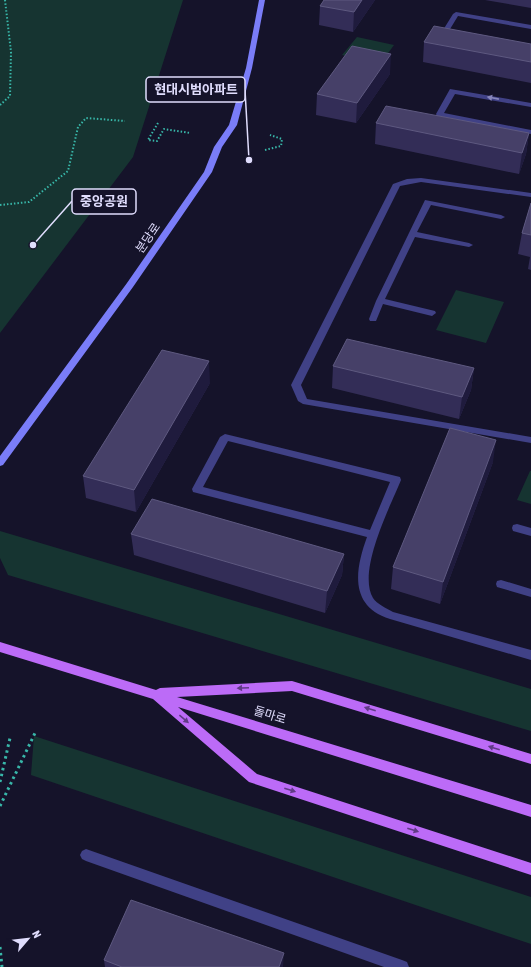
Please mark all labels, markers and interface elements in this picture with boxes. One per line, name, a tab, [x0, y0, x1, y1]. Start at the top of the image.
callout: 현대시범아파트	[146, 77, 245, 102]
text: 현대시범아파트	[154, 82, 238, 97]
one-way arrow	[487, 95, 499, 101]
callout: 중앙공원	[72, 189, 136, 214]
text: 중앙공원	[80, 194, 128, 209]
street label: 분당로	[133, 220, 163, 256]
one-way arrow	[237, 685, 249, 692]
street label: 돌마로	[252, 703, 288, 727]
one-way arrow	[363, 706, 375, 712]
one-way arrow	[178, 714, 189, 723]
one-way arrow	[487, 745, 499, 751]
one-way arrow	[284, 787, 296, 793]
one-way arrow	[408, 827, 420, 833]
north arrow	[8, 919, 48, 959]
text: N	[30, 929, 44, 940]

